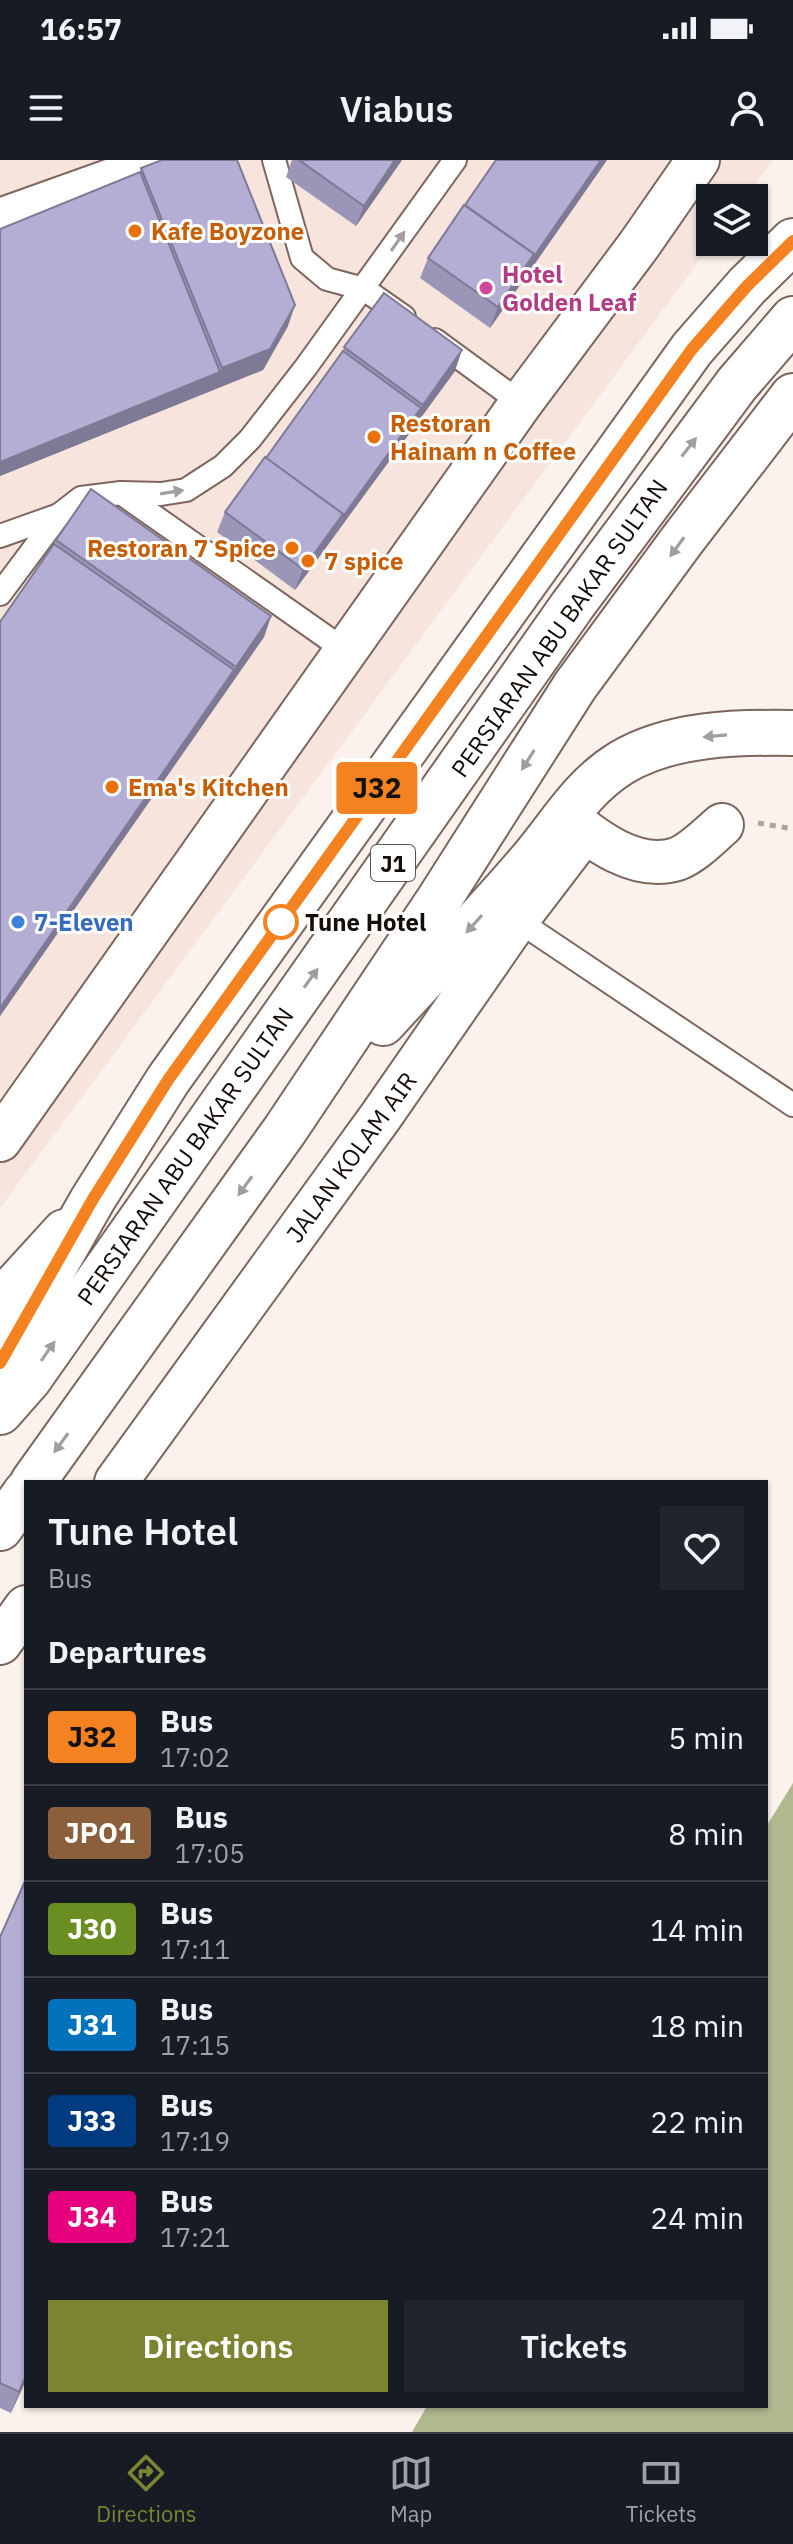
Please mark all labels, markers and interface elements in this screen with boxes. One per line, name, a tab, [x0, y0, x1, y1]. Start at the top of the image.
text: 16:57	[40, 9, 122, 48]
text: Viabus	[340, 85, 453, 132]
icon: menu	[24, 86, 68, 130]
icon: person	[725, 86, 769, 130]
map controls	[696, 184, 768, 256]
button: layers	[696, 184, 768, 256]
place label: Kafe Boyzone	[151, 215, 304, 247]
marker: Kafe Boyzone	[126, 222, 144, 240]
one-way arrow	[390, 230, 406, 252]
place label: Hotel Golden Leaf	[502, 258, 637, 318]
marker: Hotel Golden Leaf	[477, 279, 495, 297]
place label: Restoran Hainam n Coffee	[390, 407, 576, 467]
marker: Restoran Hainam n Coffee	[365, 428, 383, 446]
one-way arrow	[681, 437, 697, 457]
street label: PERSIARAN ABU BAKAR SULTAN	[444, 473, 674, 783]
one-way arrow	[160, 485, 185, 498]
place label: Restoran 7 Spice	[87, 532, 276, 564]
one-way arrow	[670, 536, 685, 557]
marker: Restoran 7 Spice	[283, 539, 301, 557]
place label: 7 spice	[324, 545, 403, 577]
marker: 7 spice	[299, 552, 317, 570]
one-way arrow	[702, 729, 727, 742]
one-way arrow	[521, 749, 536, 770]
line badge: J32	[331, 762, 423, 814]
text: J32	[352, 769, 402, 806]
place label: Ema's Kitchen	[128, 771, 289, 803]
marker: Ema's Kitchen	[103, 778, 121, 796]
road number: J1	[371, 845, 415, 881]
marker: Tune Hotel	[264, 905, 298, 939]
place label: 7-Eleven	[34, 906, 134, 938]
place label: Tune Hotel	[305, 906, 426, 938]
marker: 7-Eleven	[9, 913, 27, 931]
one-way arrow	[465, 914, 483, 933]
one-way arrow	[302, 967, 318, 988]
street label: PERSIARAN ABU BAKAR SULTAN	[70, 1001, 300, 1311]
street label: JALAN KOLAM AIR	[278, 1065, 424, 1249]
one-way arrow	[237, 1175, 253, 1197]
one-way arrow	[40, 1340, 55, 1361]
one-way arrow	[54, 1433, 69, 1454]
text: Tune Hotel	[48, 1506, 238, 1555]
button: heart	[660, 1506, 744, 1590]
text: Bus	[48, 1561, 92, 1595]
text: Departures	[48, 1632, 207, 1671]
text: Bus	[160, 1701, 213, 1740]
text: J32	[67, 1718, 117, 1755]
text: 5 min	[668, 1718, 744, 1757]
text: 17:02	[160, 1740, 230, 1774]
text: Bus	[175, 1797, 228, 1836]
text: JPO1	[64, 1814, 135, 1851]
text: 8 min	[668, 1814, 744, 1853]
text: 17:05	[175, 1836, 245, 1870]
text: Bus	[160, 1893, 213, 1932]
text: J30	[67, 1910, 117, 1947]
text: 14 min	[650, 1910, 744, 1949]
text: 17:11	[160, 1932, 230, 1966]
text: Bus	[160, 1989, 213, 2028]
text: J31	[67, 2006, 117, 2043]
text: 18 min	[650, 2006, 744, 2045]
text: 17:15	[160, 2028, 230, 2062]
text: Bus	[160, 2085, 213, 2124]
text: J33	[67, 2102, 117, 2139]
text: 22 min	[650, 2102, 744, 2141]
text: 17:19	[160, 2124, 230, 2158]
text: Bus	[160, 2181, 213, 2220]
text: J34	[67, 2198, 117, 2235]
text: 24 min	[650, 2198, 744, 2237]
text: 17:21	[160, 2220, 230, 2254]
button: Directions	[48, 2300, 388, 2392]
button: Tickets	[404, 2300, 744, 2392]
tab: Directions	[96, 2451, 196, 2528]
tab: Map	[389, 2451, 433, 2528]
tab: Tickets	[626, 2451, 697, 2528]

